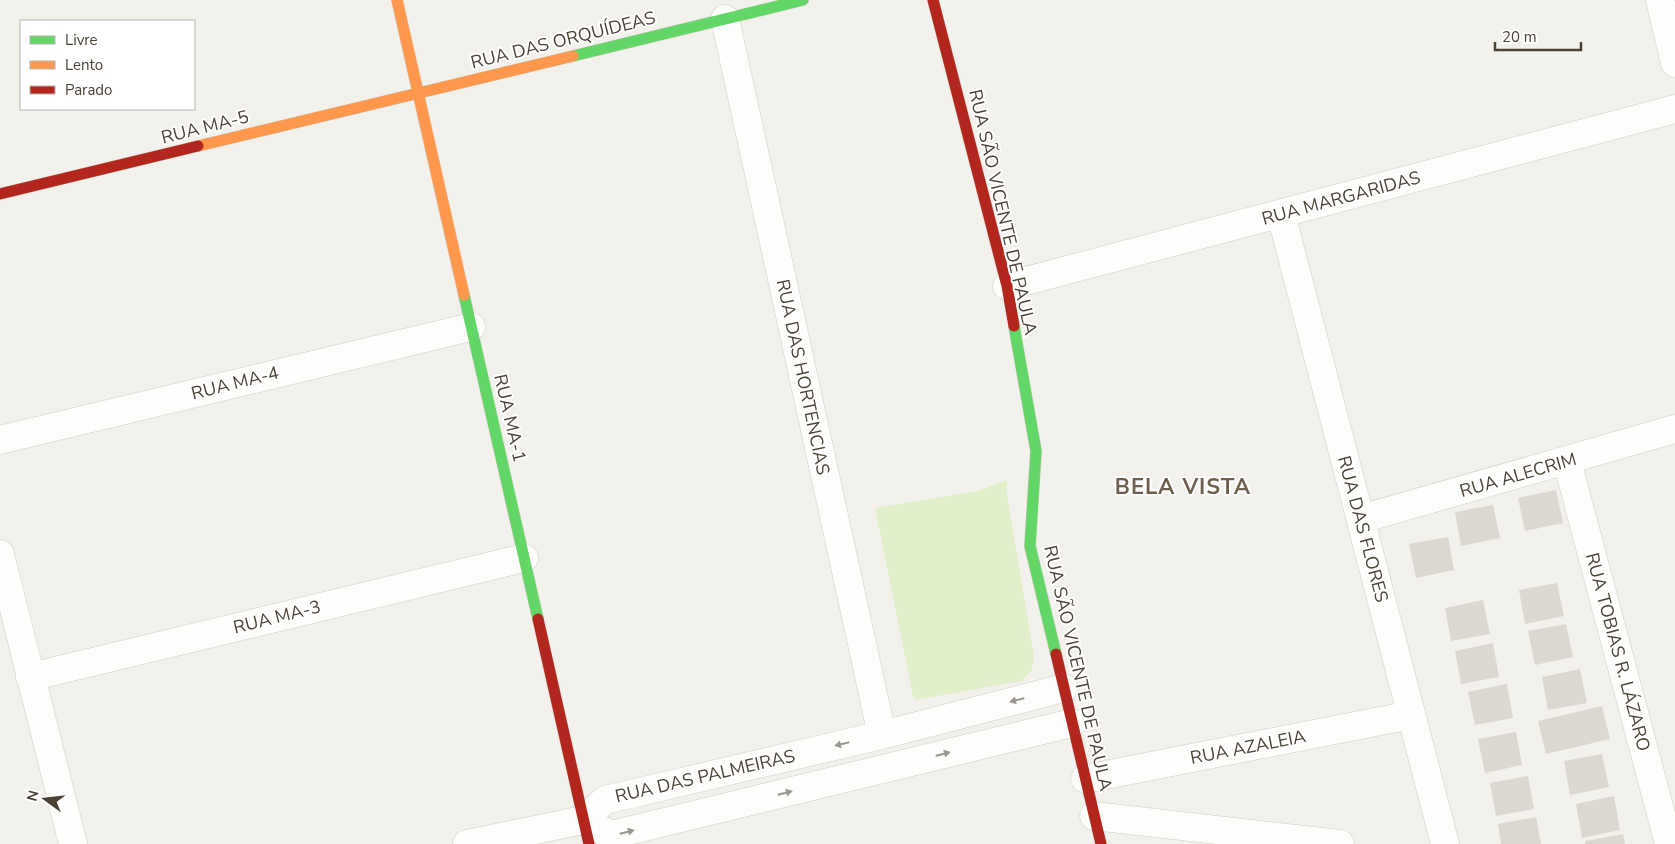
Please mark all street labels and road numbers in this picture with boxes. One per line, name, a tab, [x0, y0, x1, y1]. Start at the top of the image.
street label: RUA DAS ORQUÍDEAS	[468, 5, 658, 75]
street label: RUA SÃO VICENTE DE PAULA	[963, 87, 1043, 337]
street label: RUA MA-5	[159, 105, 251, 149]
street label: RUA MARGARIDAS	[1259, 165, 1423, 231]
street label: RUA DAS HORTENCIAS	[771, 277, 835, 477]
street label: RUA MA-4	[189, 360, 281, 405]
street label: RUA MA-1	[488, 372, 532, 464]
street label: RUA ALECRIM	[1457, 447, 1579, 503]
street label: RUA DAS FLORES	[1332, 453, 1394, 605]
street label: RUA SÃO VICENTE DE PAULA	[1038, 543, 1118, 793]
street label: RUA TOBIAS R. LÁZARO	[1580, 550, 1656, 754]
street label: RUA MA-3	[231, 595, 323, 639]
street label: RUA AZALEIA	[1188, 724, 1308, 770]
street label: RUA DAS PALMEIRAS	[613, 744, 797, 808]

